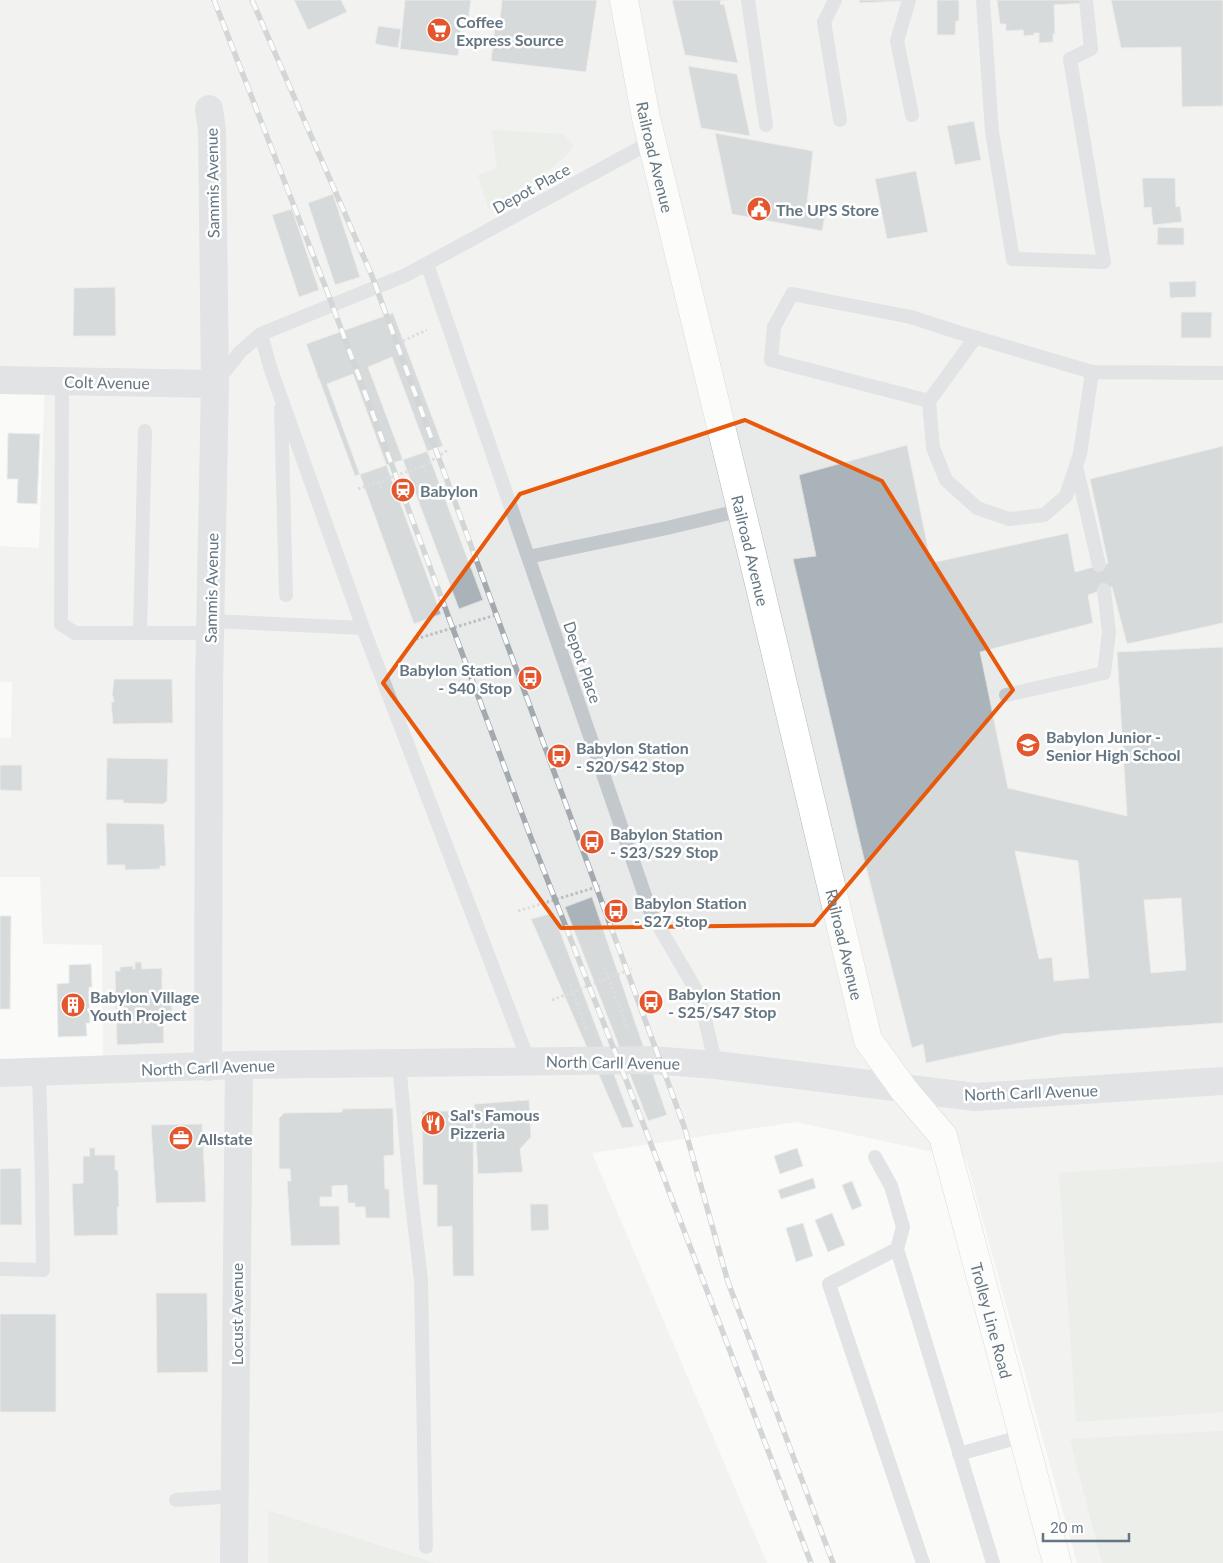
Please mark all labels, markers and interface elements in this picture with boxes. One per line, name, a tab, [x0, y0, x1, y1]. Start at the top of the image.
place label: Coffee Express Source	[456, 12, 564, 49]
supermarket icon: Coffee Express Source	[426, 17, 452, 43]
street label: Railroad Avenue	[634, 100, 678, 214]
street label: Sammis Avenue	[202, 128, 222, 238]
street label: Depot Place	[489, 159, 573, 217]
public building icon: The UPS Store	[746, 196, 772, 222]
place label: The UPS Store	[776, 200, 880, 219]
street label: Colt Avenue	[64, 372, 150, 392]
station icon: Babylon	[390, 477, 416, 503]
place label: Babylon	[420, 481, 478, 500]
street label: Railroad Avenue	[728, 493, 774, 608]
street label: Sammis Avenue	[201, 533, 221, 643]
street label: Depot Place	[560, 619, 606, 705]
place label: Babylon Station - S40 Stop	[399, 660, 512, 697]
bus stop icon: Babylon Station - S40 Stop	[517, 665, 543, 691]
place label: Babylon Junior - Senior High School	[1046, 727, 1181, 764]
school or university icon: Babylon Junior - Senior High School	[1015, 732, 1041, 758]
place label: Babylon Station - S20/S42 Stop	[576, 738, 689, 775]
bus stop icon: Babylon Station - S20/S42 Stop	[546, 743, 572, 769]
place label: Babylon Station - S23/S29 Stop	[610, 824, 723, 861]
bus stop icon: Babylon Station - S23/S29 Stop	[579, 829, 605, 855]
street label: Railroad Avenue	[823, 887, 868, 1002]
place label: Babylon Station - S27 Stop	[634, 893, 747, 930]
bus stop icon: Babylon Station - S27 Stop	[603, 898, 629, 924]
place label: Babylon Station - S25/S47 Stop	[668, 984, 781, 1021]
place label: Babylon Village Youth Project	[89, 987, 200, 1024]
bus stop icon: Babylon Station - S25/S47 Stop	[638, 989, 664, 1015]
building icon: Babylon Village Youth Project	[60, 992, 86, 1018]
street label: North Carll Avenue	[546, 1051, 680, 1073]
street label: North Carll Avenue	[141, 1055, 275, 1079]
street label: North Carll Avenue	[964, 1080, 1098, 1104]
place label: Sal's Famous Pizzeria	[450, 1105, 540, 1142]
restaurant icon: Sal's Famous Pizzeria	[420, 1110, 446, 1136]
office icon: Allstate	[168, 1125, 194, 1151]
place label: Allstate	[197, 1129, 253, 1148]
street label: Trolley Line Road	[968, 1260, 1017, 1380]
street label: Locust Avenue	[227, 1263, 246, 1365]
scale bar	[1043, 1510, 1129, 1542]
text: 20 m	[1050, 1518, 1084, 1536]

